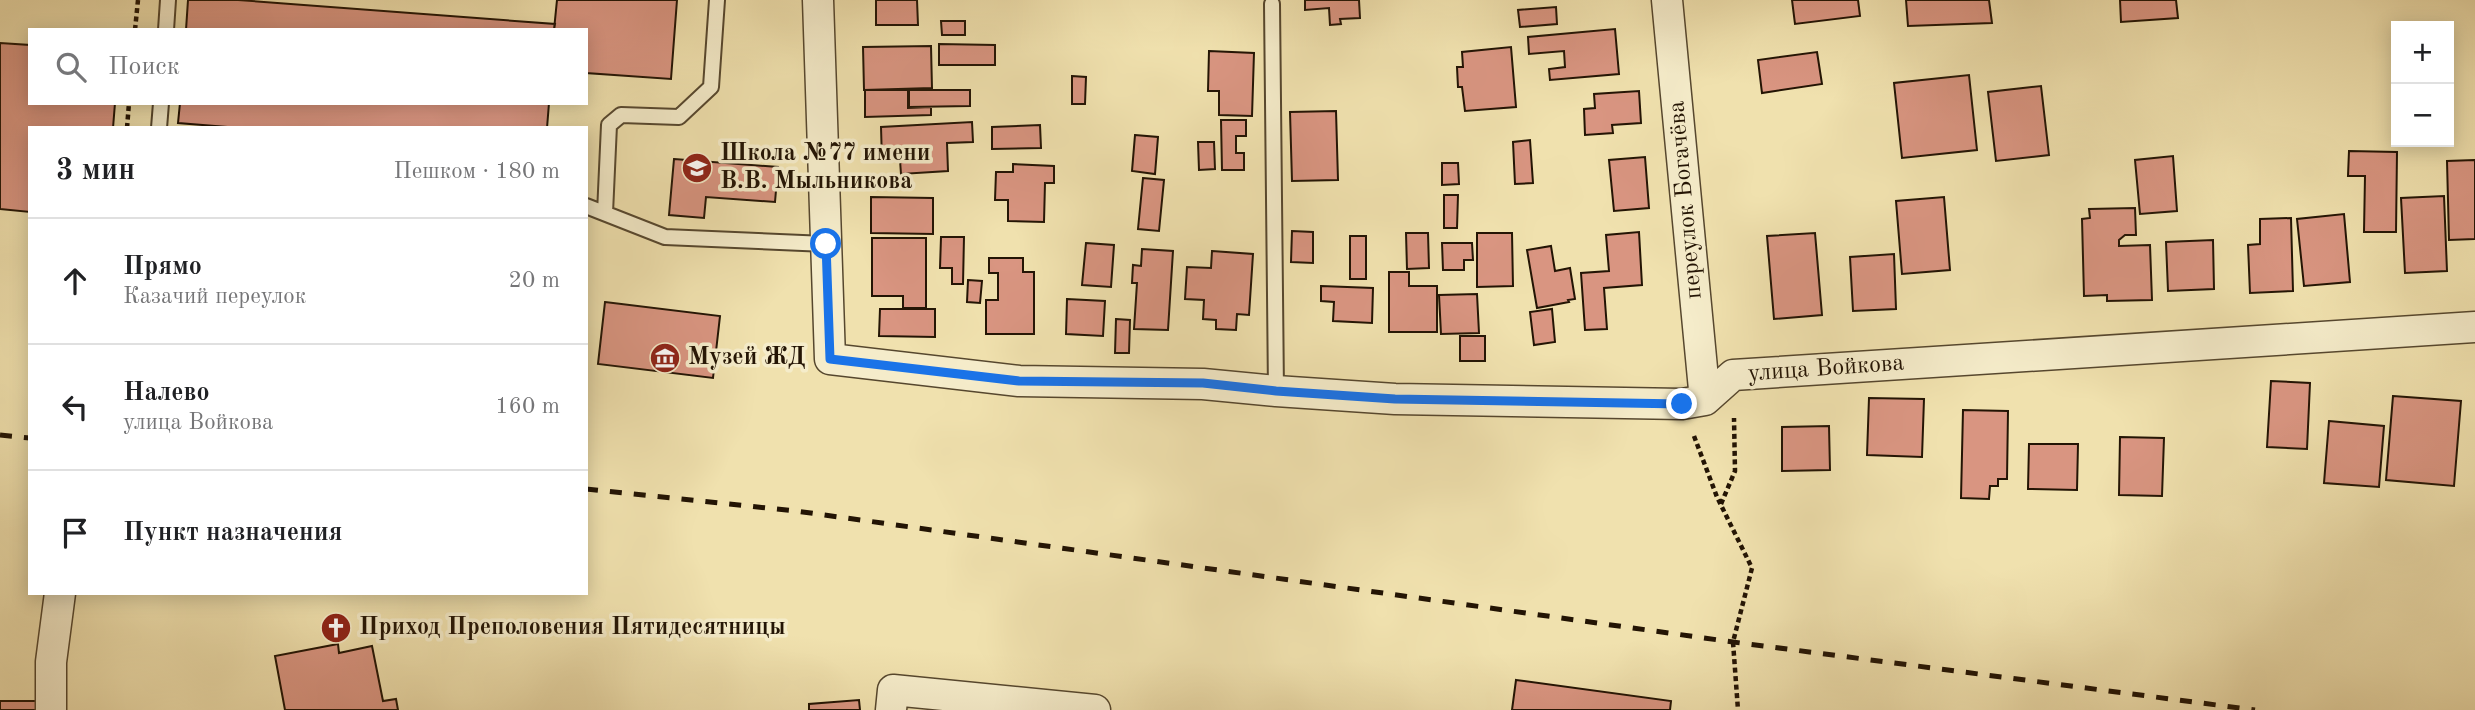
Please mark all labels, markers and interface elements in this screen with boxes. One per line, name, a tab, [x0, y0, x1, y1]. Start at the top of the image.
map controls	[2391, 21, 2454, 147]
button: +	[2391, 21, 2454, 84]
search box	[28, 28, 588, 105]
icon: search	[52, 48, 90, 86]
text: Поиск	[108, 54, 180, 80]
button: −	[2391, 84, 2454, 147]
street label: переулок Богачёва	[1665, 100, 1707, 300]
place label: Школа №77 имени В.В. Мыльникова	[720, 142, 931, 194]
school or university icon: Школа №77 имени В.В. Мыльникова	[680, 151, 714, 185]
text: 3 мин	[56, 156, 135, 186]
text: Пешком · 180 m	[394, 160, 560, 183]
route start	[810, 228, 841, 259]
text: Прямо	[123, 254, 202, 280]
icon: ahead	[56, 262, 94, 300]
text: 20 m	[509, 269, 560, 292]
text: Казачий переулок	[123, 285, 306, 308]
museum icon: Музей ЖД	[648, 341, 682, 375]
place label: Музей ЖД	[688, 346, 806, 370]
street label: улица Войкова	[1747, 352, 1905, 386]
text: Налево	[123, 380, 210, 406]
icon: left	[56, 388, 94, 426]
route end	[1666, 388, 1697, 419]
text: 160 m	[495, 395, 560, 418]
text: улица Войкова	[123, 411, 273, 434]
icon: arrive	[56, 514, 94, 552]
text: Пункт назначения	[123, 520, 342, 546]
church icon: Приход Преполовения Пятидесятницы	[319, 611, 353, 645]
place label: Приход Преполовения Пятидесятницы	[359, 616, 786, 640]

